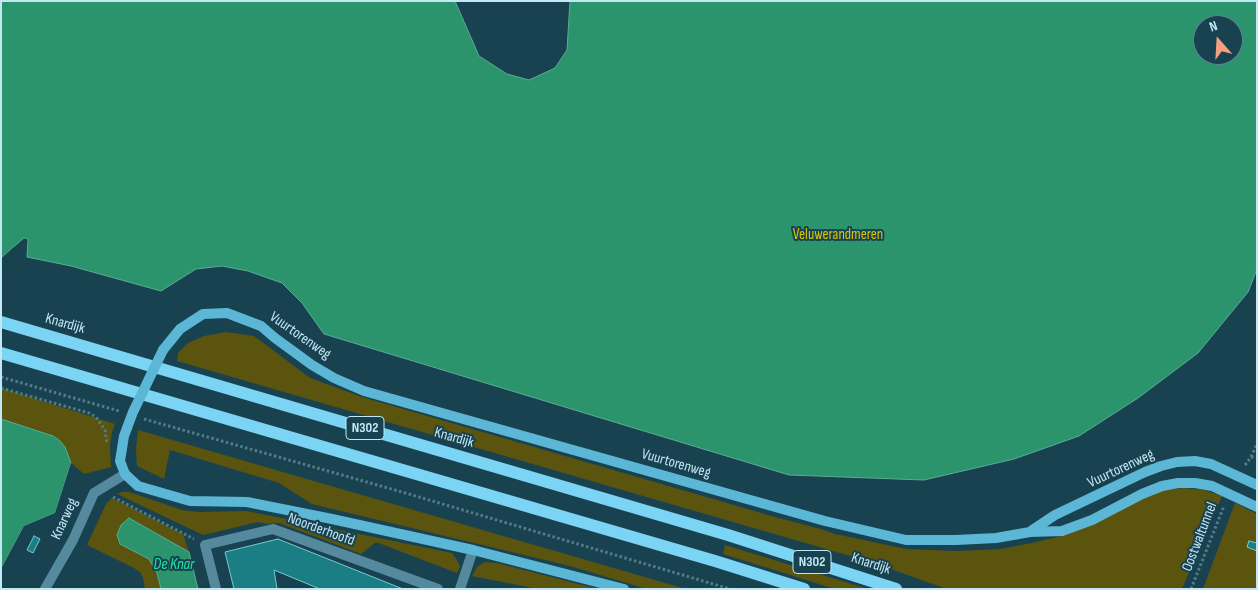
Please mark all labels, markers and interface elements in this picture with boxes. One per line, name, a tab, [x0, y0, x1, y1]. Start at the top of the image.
north arrow	[1193, 15, 1243, 65]
text: N	[1207, 17, 1220, 36]
park label: Veluwerandmeren	[793, 226, 883, 244]
street label: Vuurtorenweg	[266, 308, 334, 364]
street label: Knardijk	[43, 310, 87, 338]
road number: N302	[346, 416, 384, 439]
street label: Knardijk	[432, 424, 476, 452]
street label: Vuurtorenweg	[639, 446, 713, 482]
street label: Vuurtorenweg	[1085, 446, 1157, 492]
street label: Knarweg	[48, 495, 82, 543]
street label: Oostwaltunnel	[1179, 500, 1221, 574]
street label: Noorderhoofd	[285, 510, 357, 550]
street label: Knardijk	[849, 549, 893, 579]
road number: N302	[793, 550, 831, 574]
water label: De Knar	[153, 555, 195, 575]

